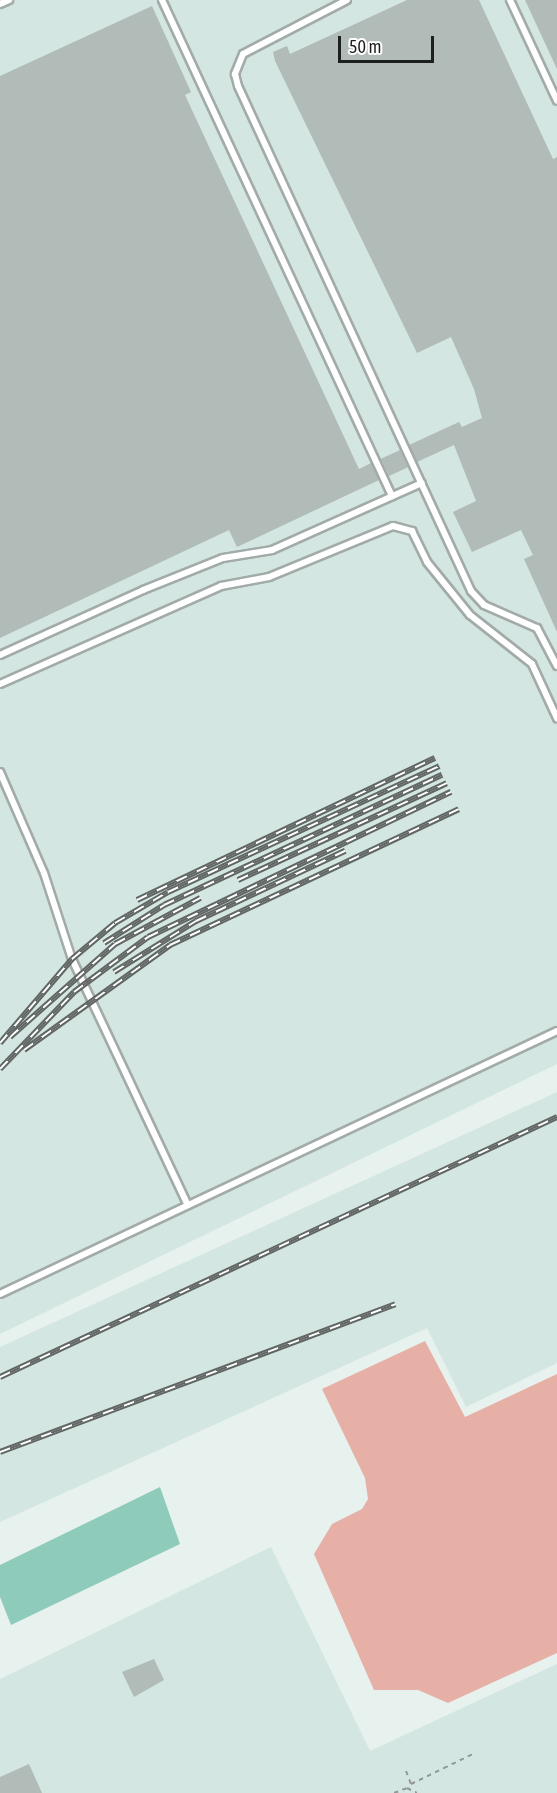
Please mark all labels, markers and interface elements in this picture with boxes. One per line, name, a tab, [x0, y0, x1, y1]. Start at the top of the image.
scale bar	[341, 24, 437, 62]
text: 50 m	[349, 36, 381, 57]

